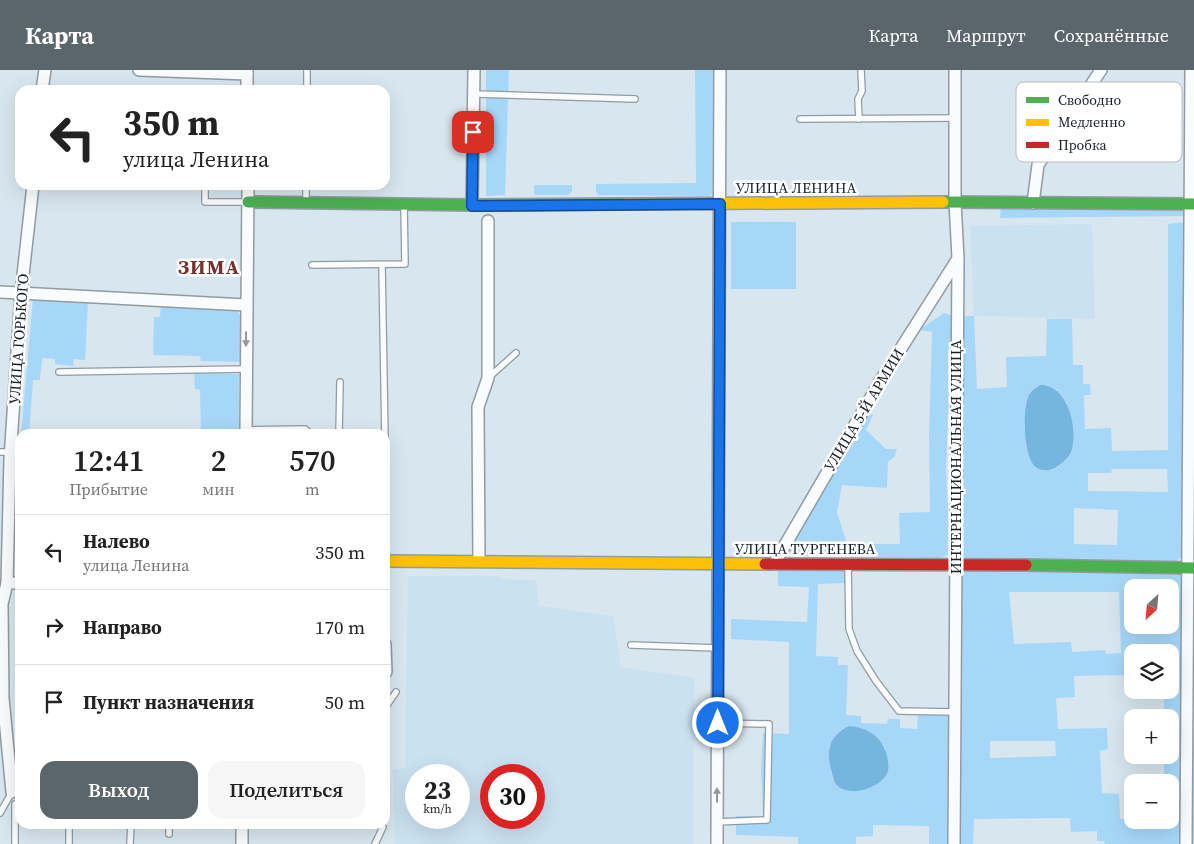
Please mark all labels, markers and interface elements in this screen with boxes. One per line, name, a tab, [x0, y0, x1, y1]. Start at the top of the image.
text: Карта	[25, 19, 94, 52]
text: Карта	[869, 23, 918, 48]
text: Маршрут	[946, 23, 1026, 48]
text: Сохранённые	[1054, 23, 1169, 48]
legend	[1016, 82, 1182, 162]
text: Свободно	[1058, 90, 1121, 110]
text: 350 m	[123, 99, 219, 147]
icon: left	[40, 105, 105, 170]
pin	[452, 111, 494, 153]
text: Медленно	[1058, 112, 1126, 132]
icon: arrive	[459, 118, 487, 146]
text: Пробка	[1058, 135, 1107, 155]
text: улица Ленина	[123, 144, 269, 174]
street label: УЛИЦА ЛЕНИНА	[735, 177, 857, 198]
district label: ЗИМА	[178, 253, 240, 281]
street label: УЛИЦА ГОРЬКОГО	[3, 273, 34, 405]
one-way arrow	[242, 331, 250, 347]
street label: ИНТЕРНАЦИОНАЛЬНАЯ УЛИЦА	[945, 340, 966, 574]
street label: УЛИЦА 5-Й АРМИИ	[819, 344, 909, 475]
text: 12:41	[73, 440, 144, 481]
text: 2	[211, 440, 226, 481]
text: 570	[289, 440, 336, 481]
text: Прибытие	[69, 478, 148, 500]
text: мин	[202, 478, 235, 500]
text: m	[305, 478, 320, 500]
text: Налево	[83, 528, 150, 554]
icon: left	[40, 538, 68, 566]
street label: УЛИЦА ТУРГЕНЕВА	[735, 538, 875, 559]
text: 350 m	[315, 539, 365, 565]
text: улица Ленина	[83, 554, 189, 576]
north arrow	[1124, 579, 1179, 634]
map controls	[1124, 579, 1179, 829]
icon: right	[40, 613, 68, 641]
text: Направо	[83, 614, 162, 640]
text: 170 m	[315, 614, 365, 640]
button: layers	[1124, 644, 1179, 699]
icon: arrive	[40, 688, 68, 716]
text: Пункт назначения	[83, 689, 254, 715]
text: 50 m	[324, 689, 365, 715]
position arrow	[691, 696, 743, 748]
button: +	[1124, 709, 1179, 764]
button: Выход	[40, 761, 198, 819]
button: Поделиться	[208, 761, 365, 819]
speed limit sign: 30	[480, 764, 545, 829]
text: 23	[424, 773, 451, 807]
button: −	[1124, 774, 1179, 829]
one-way arrow	[713, 787, 721, 803]
text: km/h	[423, 801, 452, 817]

